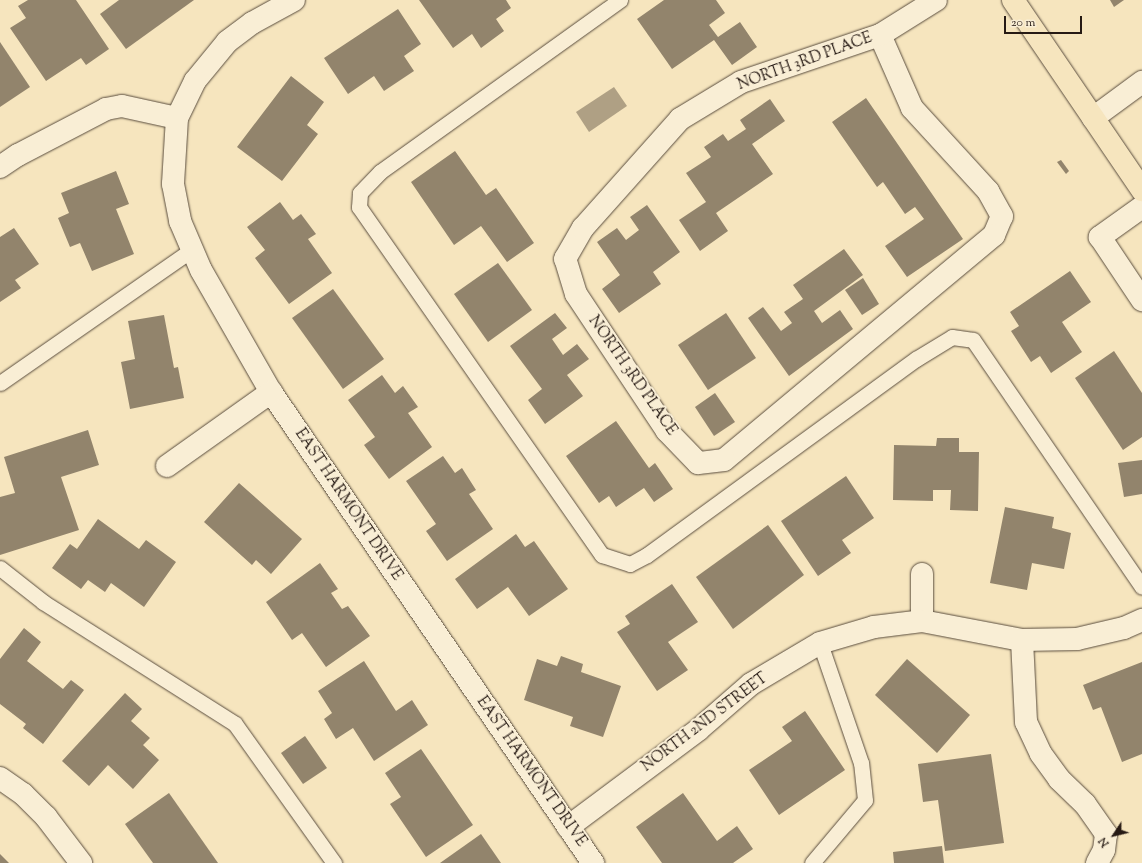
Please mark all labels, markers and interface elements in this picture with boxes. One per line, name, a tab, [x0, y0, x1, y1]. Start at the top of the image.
scale bar	[1006, 8, 1084, 34]
text: 20 m	[1011, 14, 1035, 32]
street label: NORTH 3RD PLACE	[735, 29, 875, 95]
street label: NORTH 3RD PLACE	[584, 313, 680, 439]
street label: EAST HARMONT DRIVE	[290, 426, 406, 584]
street label: NORTH 2ND STREET	[639, 670, 771, 776]
street label: EAST HARMONT DRIVE	[472, 693, 590, 851]
north arrow	[1094, 815, 1134, 855]
text: N	[1095, 834, 1113, 850]

